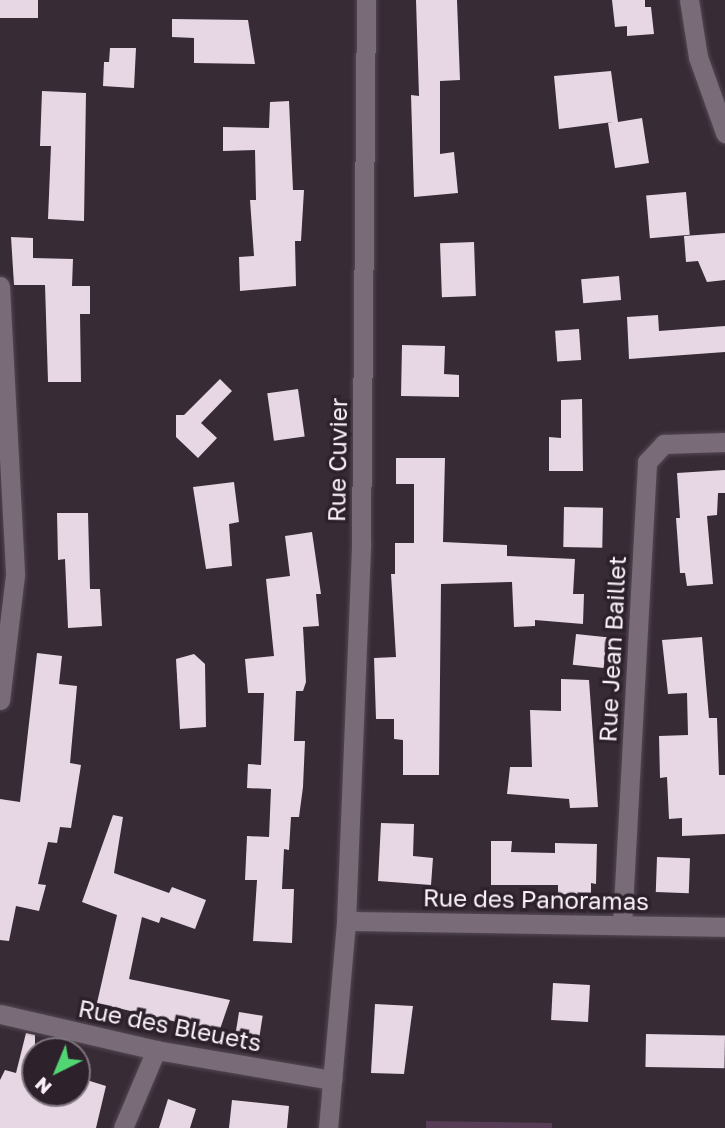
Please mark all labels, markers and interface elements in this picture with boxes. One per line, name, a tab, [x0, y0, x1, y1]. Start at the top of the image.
street label: Rue Cuvier	[322, 398, 352, 522]
street label: Rue Jean Baillet	[593, 555, 631, 743]
street label: Rue des Panoramas	[423, 883, 649, 915]
street label: Rue des Bleuets	[76, 993, 264, 1057]
north arrow	[21, 1037, 91, 1107]
text: N	[30, 1073, 56, 1100]

